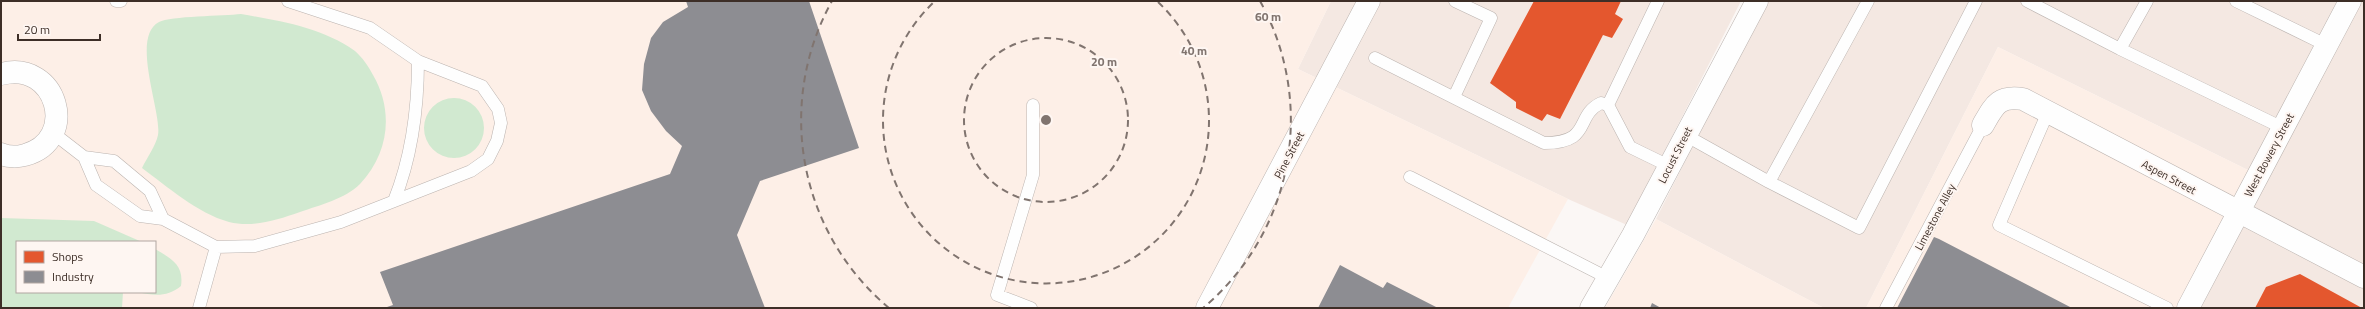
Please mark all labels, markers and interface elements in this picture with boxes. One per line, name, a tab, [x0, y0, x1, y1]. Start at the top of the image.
text: 60 m	[1255, 7, 1281, 26]
scale bar	[18, 16, 100, 42]
text: 20 m	[24, 20, 50, 39]
text: 40 m	[1181, 41, 1207, 60]
text: 20 m	[1091, 52, 1117, 71]
street label: West Bowery Street	[2240, 110, 2298, 200]
centre of rings	[1039, 113, 1053, 127]
street label: Locust Street	[1654, 124, 1696, 186]
street label: Pine Street	[1270, 129, 1308, 181]
street label: Aspen Street	[2139, 156, 2199, 198]
street label: Limestone Alley	[1911, 180, 1960, 253]
legend	[16, 241, 156, 293]
text: Shops	[52, 247, 84, 266]
text: Industry	[52, 267, 94, 286]

